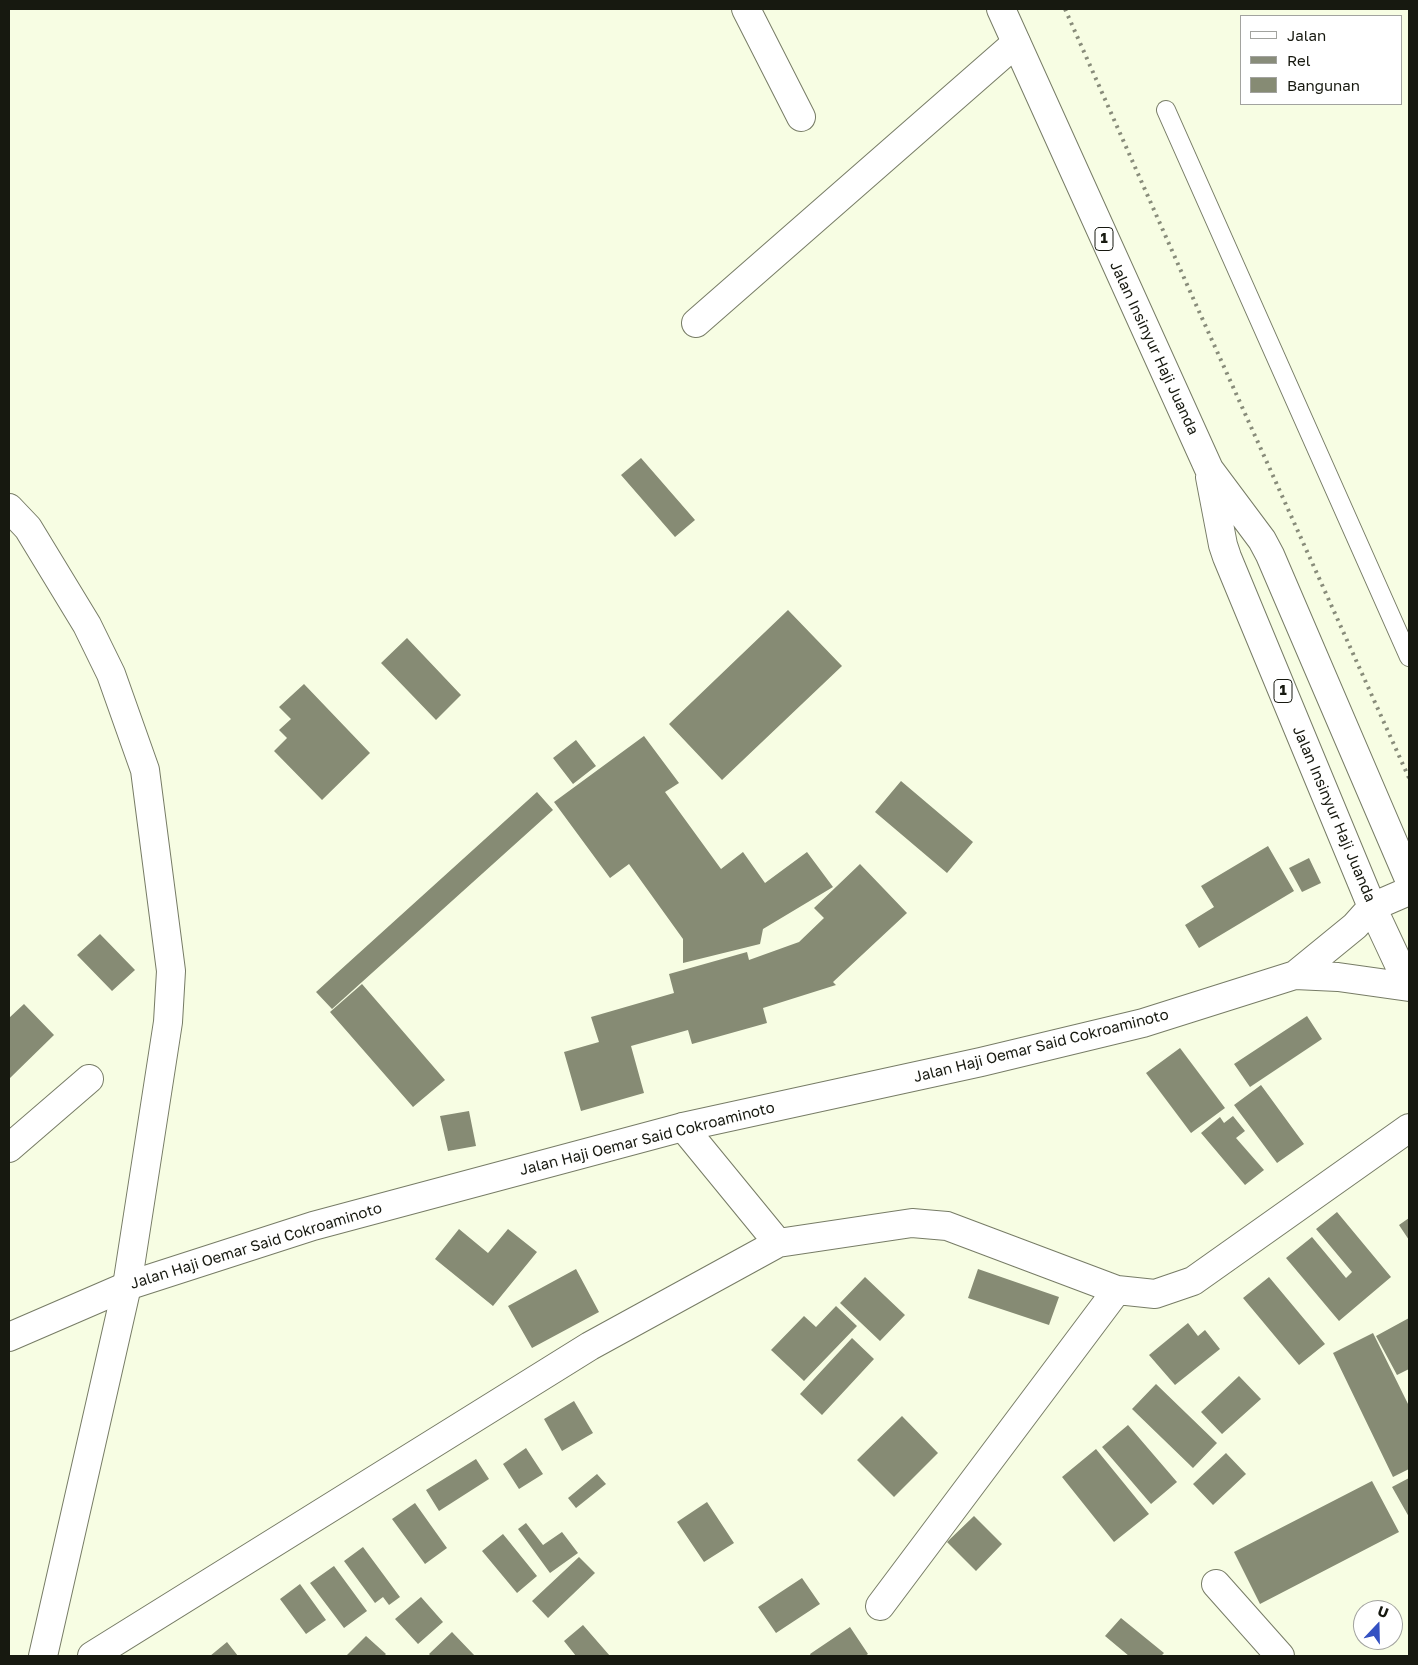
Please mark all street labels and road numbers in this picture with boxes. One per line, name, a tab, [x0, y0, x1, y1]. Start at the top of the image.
road number: 1	[1095, 228, 1113, 250]
street label: Jalan Insinyur Haji Juanda	[1106, 258, 1202, 438]
road number: 1	[1274, 679, 1292, 702]
street label: Jalan Insinyur Haji Juanda	[1289, 723, 1379, 905]
street label: Jalan Haji Oemar Said Cokroaminoto	[912, 1006, 1170, 1086]
street label: Jalan Haji Oemar Said Cokroaminoto	[518, 1099, 776, 1179]
street label: Jalan Haji Oemar Said Cokroaminoto	[128, 1199, 384, 1293]

